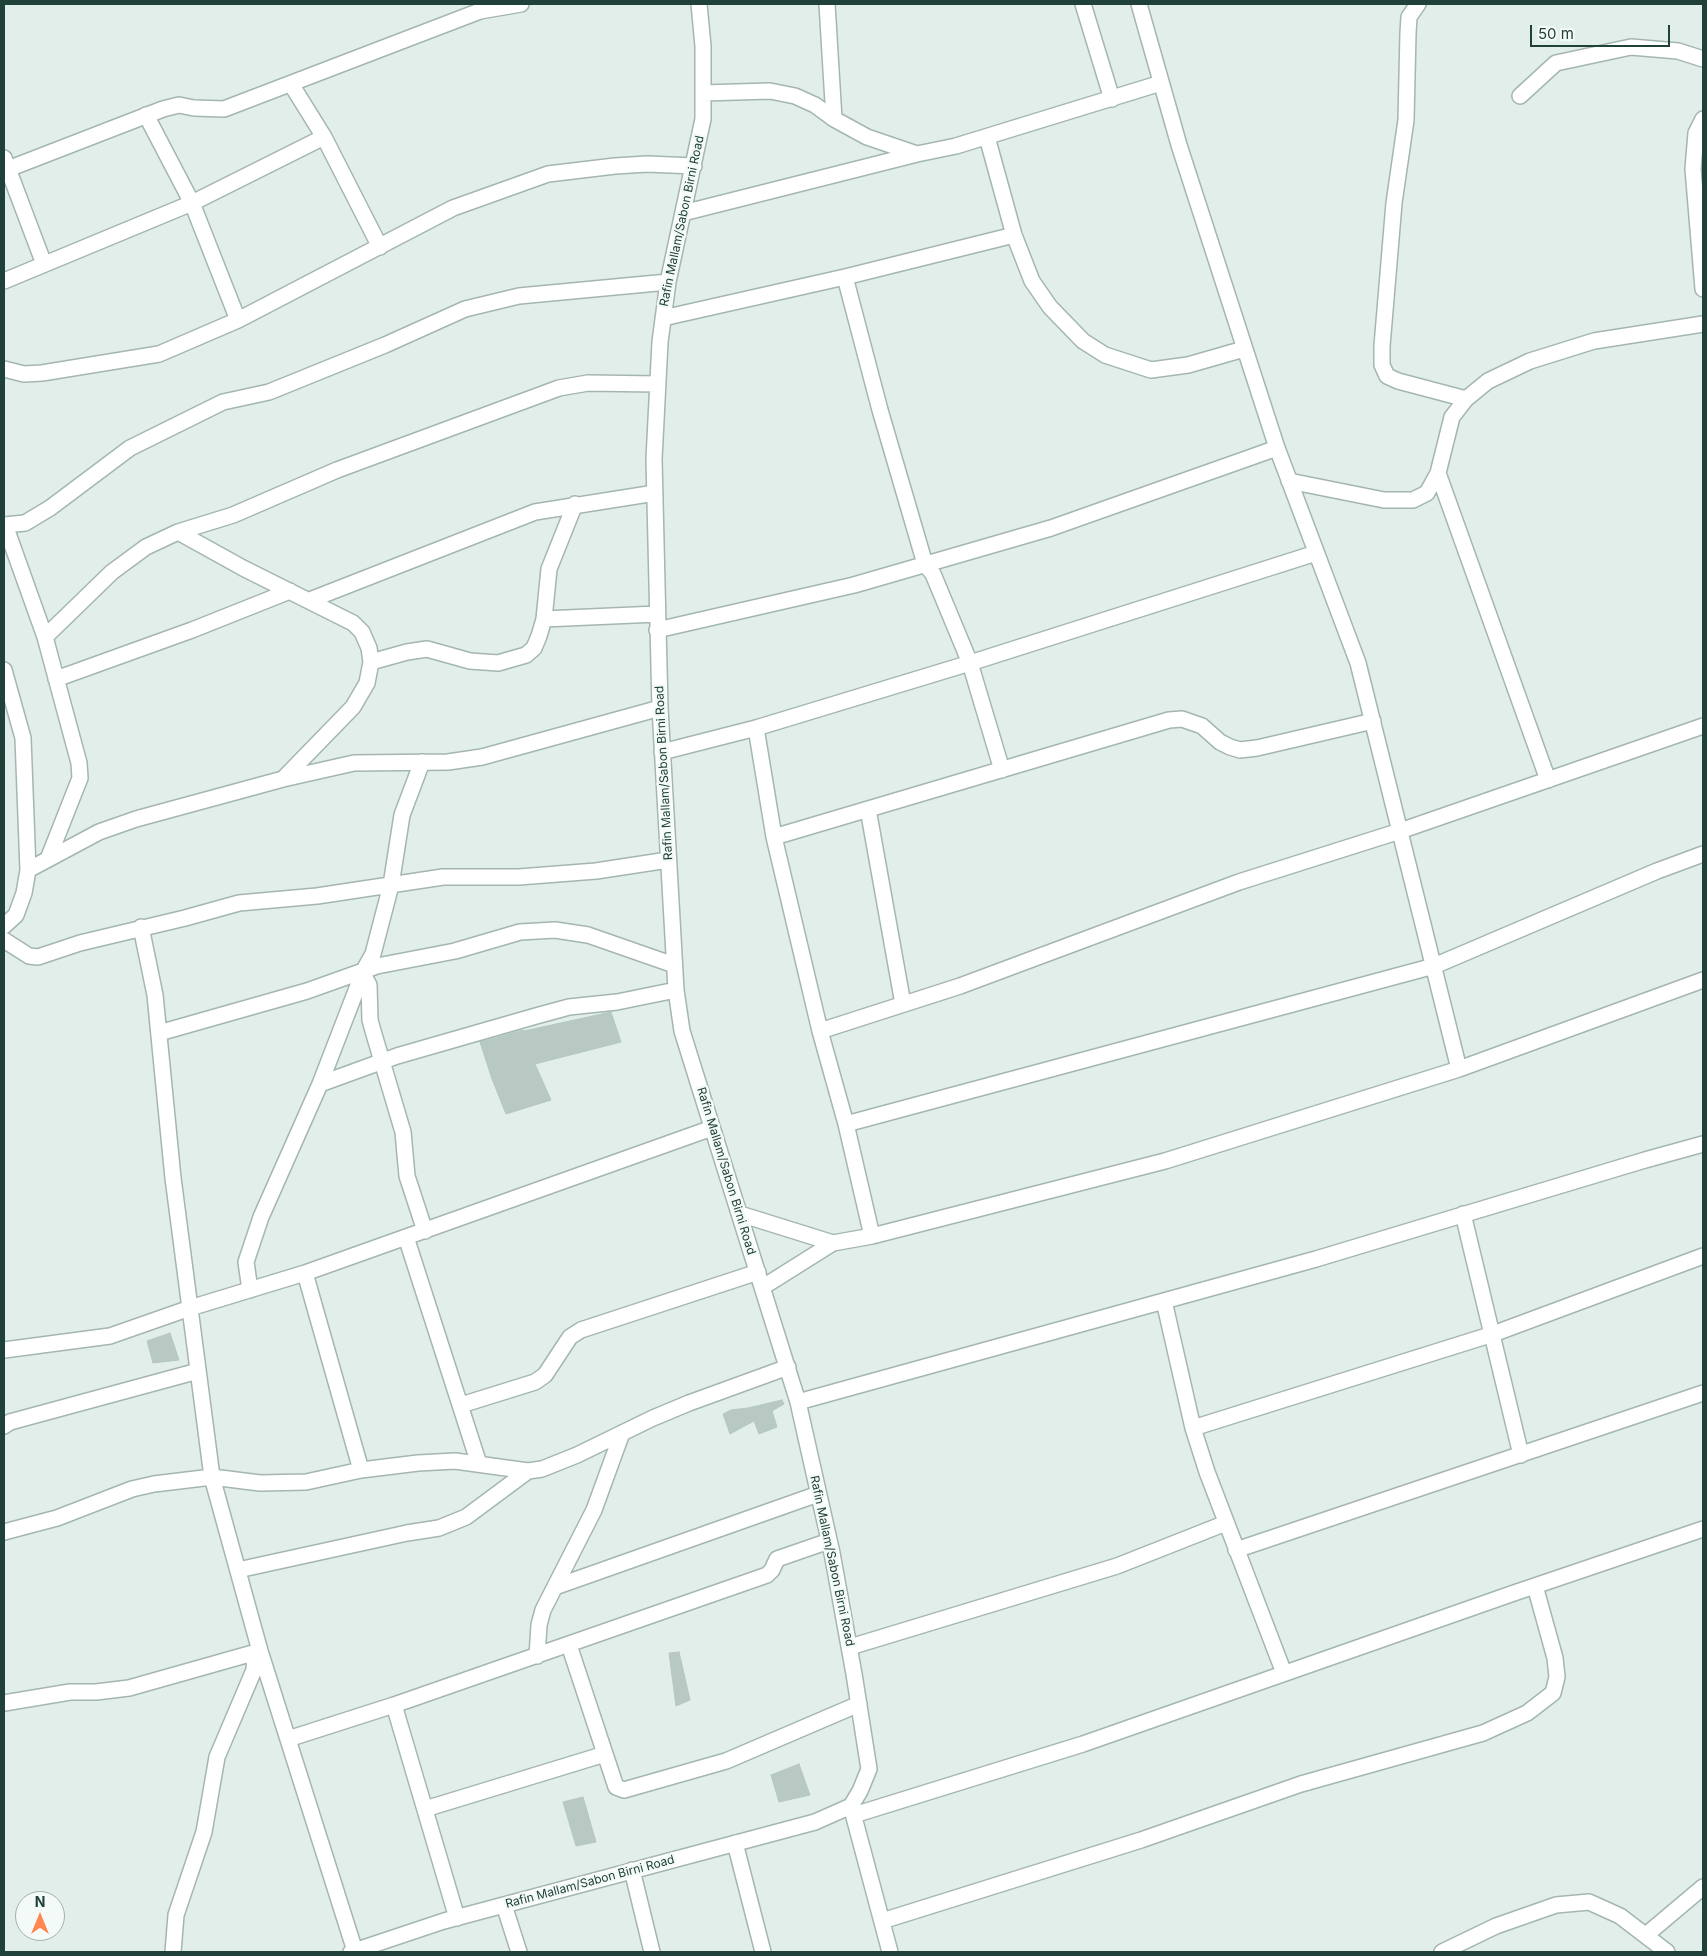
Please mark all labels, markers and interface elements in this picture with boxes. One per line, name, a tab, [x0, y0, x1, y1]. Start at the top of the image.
scale bar	[1532, 15, 1672, 47]
text: 50 m	[1538, 24, 1574, 43]
street label: Rafin Mallam/Sabon Birni Road	[657, 134, 707, 308]
street label: Rafin Mallam/Sabon Birni Road	[652, 686, 676, 860]
street label: Rafin Mallam/Sabon Birni Road	[694, 1086, 758, 1256]
street label: Rafin Mallam/Sabon Birni Road	[807, 1474, 857, 1648]
street label: Rafin Mallam/Sabon Birni Road	[504, 1852, 676, 1912]
north arrow	[15, 1891, 65, 1941]
text: N	[35, 1893, 45, 1910]

